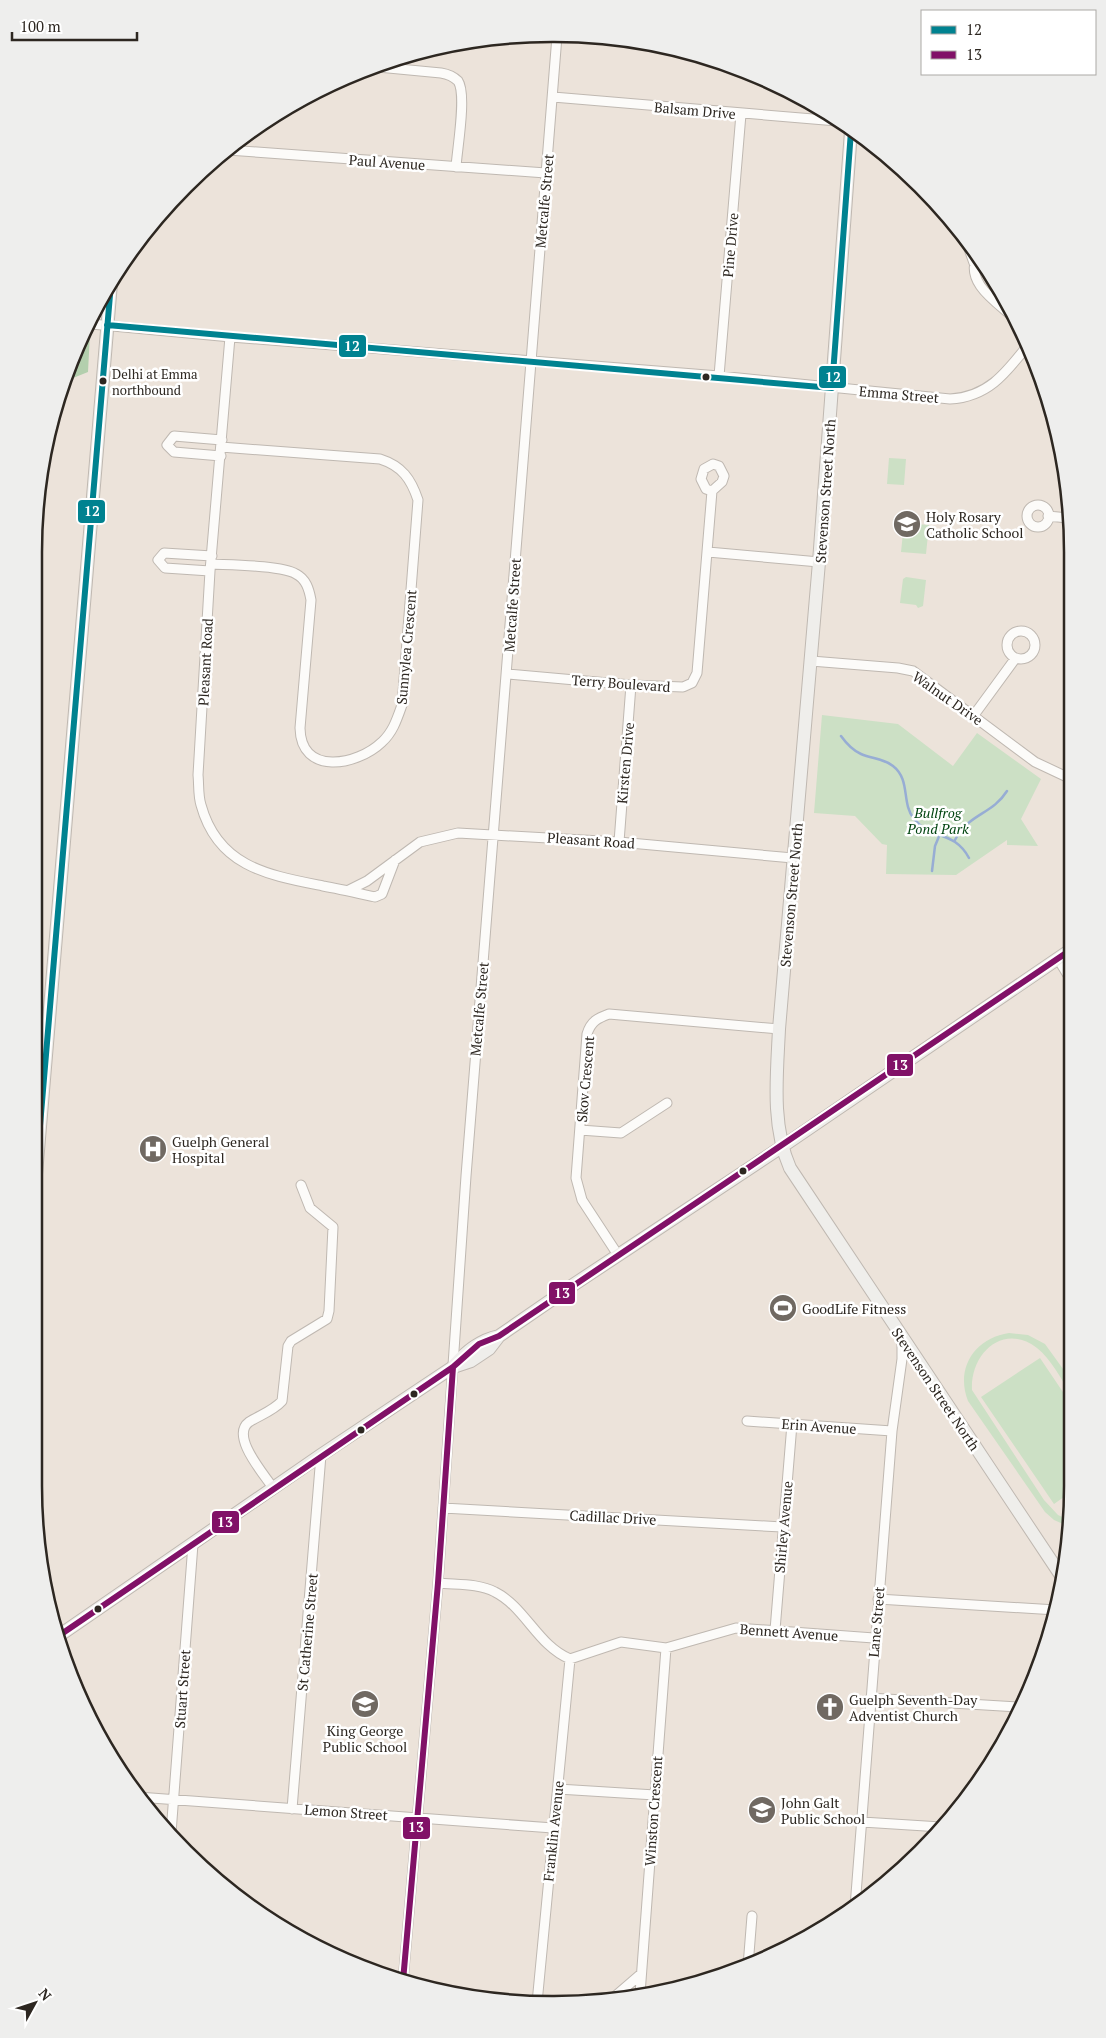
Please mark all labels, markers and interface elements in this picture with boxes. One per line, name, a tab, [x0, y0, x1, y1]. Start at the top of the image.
scale bar	[12, 10, 138, 42]
legend	[921, 10, 1096, 75]
text: 100 m	[20, 16, 61, 36]
text: 12	[966, 19, 982, 39]
text: 13	[966, 44, 982, 64]
street label: Balsam Drive	[653, 97, 737, 123]
street label: Paul Avenue	[348, 150, 426, 174]
street label: Metcalfe Street	[530, 152, 558, 249]
street label: Pine Drive	[718, 212, 742, 278]
line badge: 12	[338, 334, 367, 358]
text: 12	[344, 336, 360, 355]
place label: Delhi at Emma northbound	[112, 365, 198, 399]
line badge: 12	[818, 365, 847, 389]
text: 12	[825, 367, 841, 386]
unlabelled marker	[701, 372, 711, 382]
marker: Delhi at Emma northbound	[98, 376, 108, 386]
street label: Emma Street	[858, 381, 941, 407]
street label: Stevenson Street North	[810, 418, 840, 564]
line badge: 12	[77, 499, 106, 524]
text: 12	[84, 501, 100, 520]
place label: Holy Rosary Catholic School	[926, 507, 1024, 542]
school or university icon: Holy Rosary Catholic School	[892, 509, 922, 539]
street label: Metcalfe Street	[499, 556, 525, 653]
street label: Sunnylea Crescent	[392, 588, 421, 705]
street label: Pleasant Road	[193, 617, 217, 706]
street label: Walnut Drive	[909, 667, 987, 729]
street label: Terry Boulevard	[571, 670, 671, 696]
street label: Kirsten Drive	[612, 721, 638, 805]
park label: Bullfrog Pond Park	[906, 803, 969, 838]
street label: Stevenson Street North	[775, 822, 807, 968]
street label: Pleasant Road	[546, 827, 636, 853]
street label: Metcalfe Street	[465, 960, 493, 1057]
street label: Skov Crescent	[572, 1034, 598, 1123]
line badge: 13	[886, 1053, 914, 1077]
text: 13	[892, 1055, 908, 1074]
place label: Guelph General Hospital	[172, 1132, 269, 1167]
hospital icon: Guelph General Hospital	[138, 1134, 168, 1164]
unlabelled marker	[738, 1166, 748, 1176]
line badge: 13	[548, 1281, 576, 1305]
text: 13	[554, 1283, 570, 1302]
sports icon: GoodLife Fitness	[768, 1293, 798, 1323]
place label: GoodLife Fitness	[802, 1299, 906, 1318]
street label: Stevenson Street North	[888, 1324, 984, 1454]
unlabelled marker	[409, 1389, 419, 1399]
street label: Erin Avenue	[781, 1414, 857, 1438]
unlabelled marker	[356, 1425, 366, 1435]
street label: Shirley Avenue	[770, 1480, 796, 1574]
street label: Cadillac Drive	[569, 1505, 657, 1529]
line badge: 13	[211, 1510, 240, 1534]
text: 13	[217, 1512, 233, 1531]
street label: St Catherine Street	[292, 1571, 322, 1692]
street label: Lane Street	[863, 1585, 889, 1658]
unlabelled marker	[93, 1604, 103, 1614]
street label: Bennett Avenue	[739, 1619, 839, 1645]
street label: Stuart Street	[170, 1648, 194, 1729]
school or university icon: King George Public School	[350, 1689, 380, 1719]
place label: Guelph Seventh-Day Adventist Church	[849, 1690, 978, 1725]
church icon: Guelph Seventh-Day Adventist Church	[815, 1692, 845, 1722]
place label: King George Public School	[323, 1721, 407, 1756]
street label: Winston Crescent	[640, 1754, 666, 1867]
street label: Franklin Avenue	[538, 1780, 568, 1882]
place label: John Galt Public School	[781, 1793, 865, 1828]
school or university icon: John Galt Public School	[747, 1795, 777, 1825]
street label: Lemon Street	[304, 1800, 389, 1824]
line badge: 13	[402, 1816, 431, 1840]
text: 13	[408, 1817, 424, 1836]
north arrow	[10, 1978, 60, 2028]
text: N	[35, 1984, 56, 2005]

